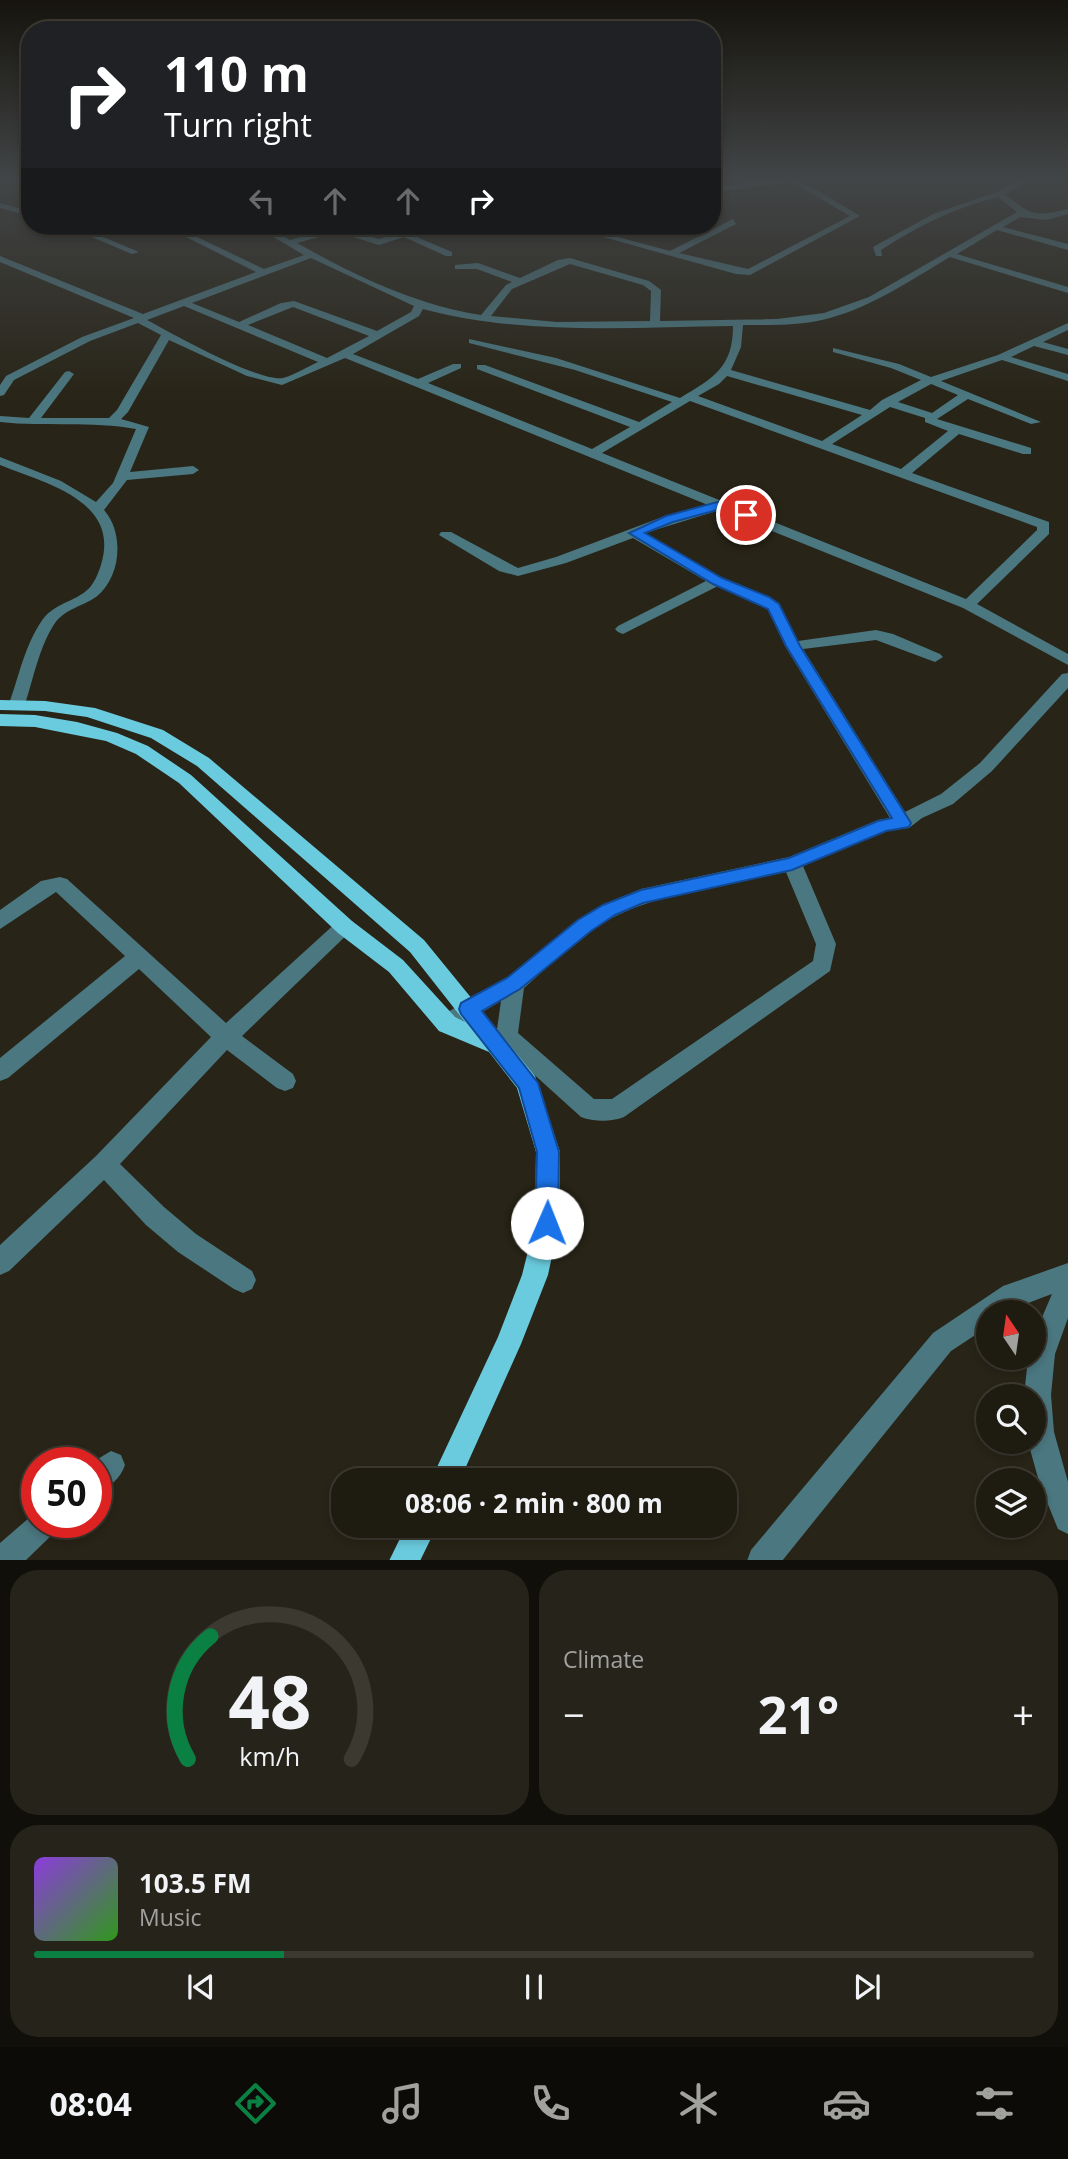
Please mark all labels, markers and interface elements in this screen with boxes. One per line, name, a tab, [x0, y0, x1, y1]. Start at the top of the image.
text: 110 m	[164, 40, 309, 106]
icon: right	[49, 49, 140, 140]
text: Turn right	[164, 103, 312, 146]
icon: left	[243, 182, 281, 220]
icon: ahead	[316, 182, 354, 220]
icon: ahead	[389, 182, 427, 220]
icon: right	[462, 182, 500, 220]
pin	[716, 485, 776, 545]
icon: arrive	[727, 496, 765, 534]
position arrow	[510, 1186, 584, 1260]
north arrow	[976, 1300, 1046, 1370]
map controls	[976, 1300, 1046, 1538]
button: search	[976, 1384, 1046, 1454]
speed limit sign: 50	[21, 1447, 112, 1538]
button: layers	[976, 1468, 1046, 1538]
text: 08:06 · 2 min · 800 m	[405, 1485, 663, 1521]
text: Climate	[563, 1643, 644, 1675]
text: 48	[228, 1651, 311, 1750]
text: 21°	[758, 1678, 839, 1749]
text: −	[563, 1688, 585, 1740]
text: +	[1012, 1688, 1034, 1740]
text: km/h	[239, 1738, 300, 1772]
text: 103.5 FM	[139, 1865, 251, 1901]
text: Music	[139, 1901, 202, 1933]
icon: previous	[182, 1968, 220, 2006]
icon: pause	[515, 1968, 553, 2006]
icon: next	[848, 1968, 886, 2006]
icon: directions	[231, 2079, 280, 2128]
icon: music	[378, 2079, 427, 2128]
icon: phone	[526, 2079, 575, 2128]
icon: climate	[674, 2079, 723, 2128]
icon: car	[822, 2079, 871, 2128]
icon: filters	[970, 2079, 1019, 2128]
text: 08:04	[49, 2082, 132, 2125]

